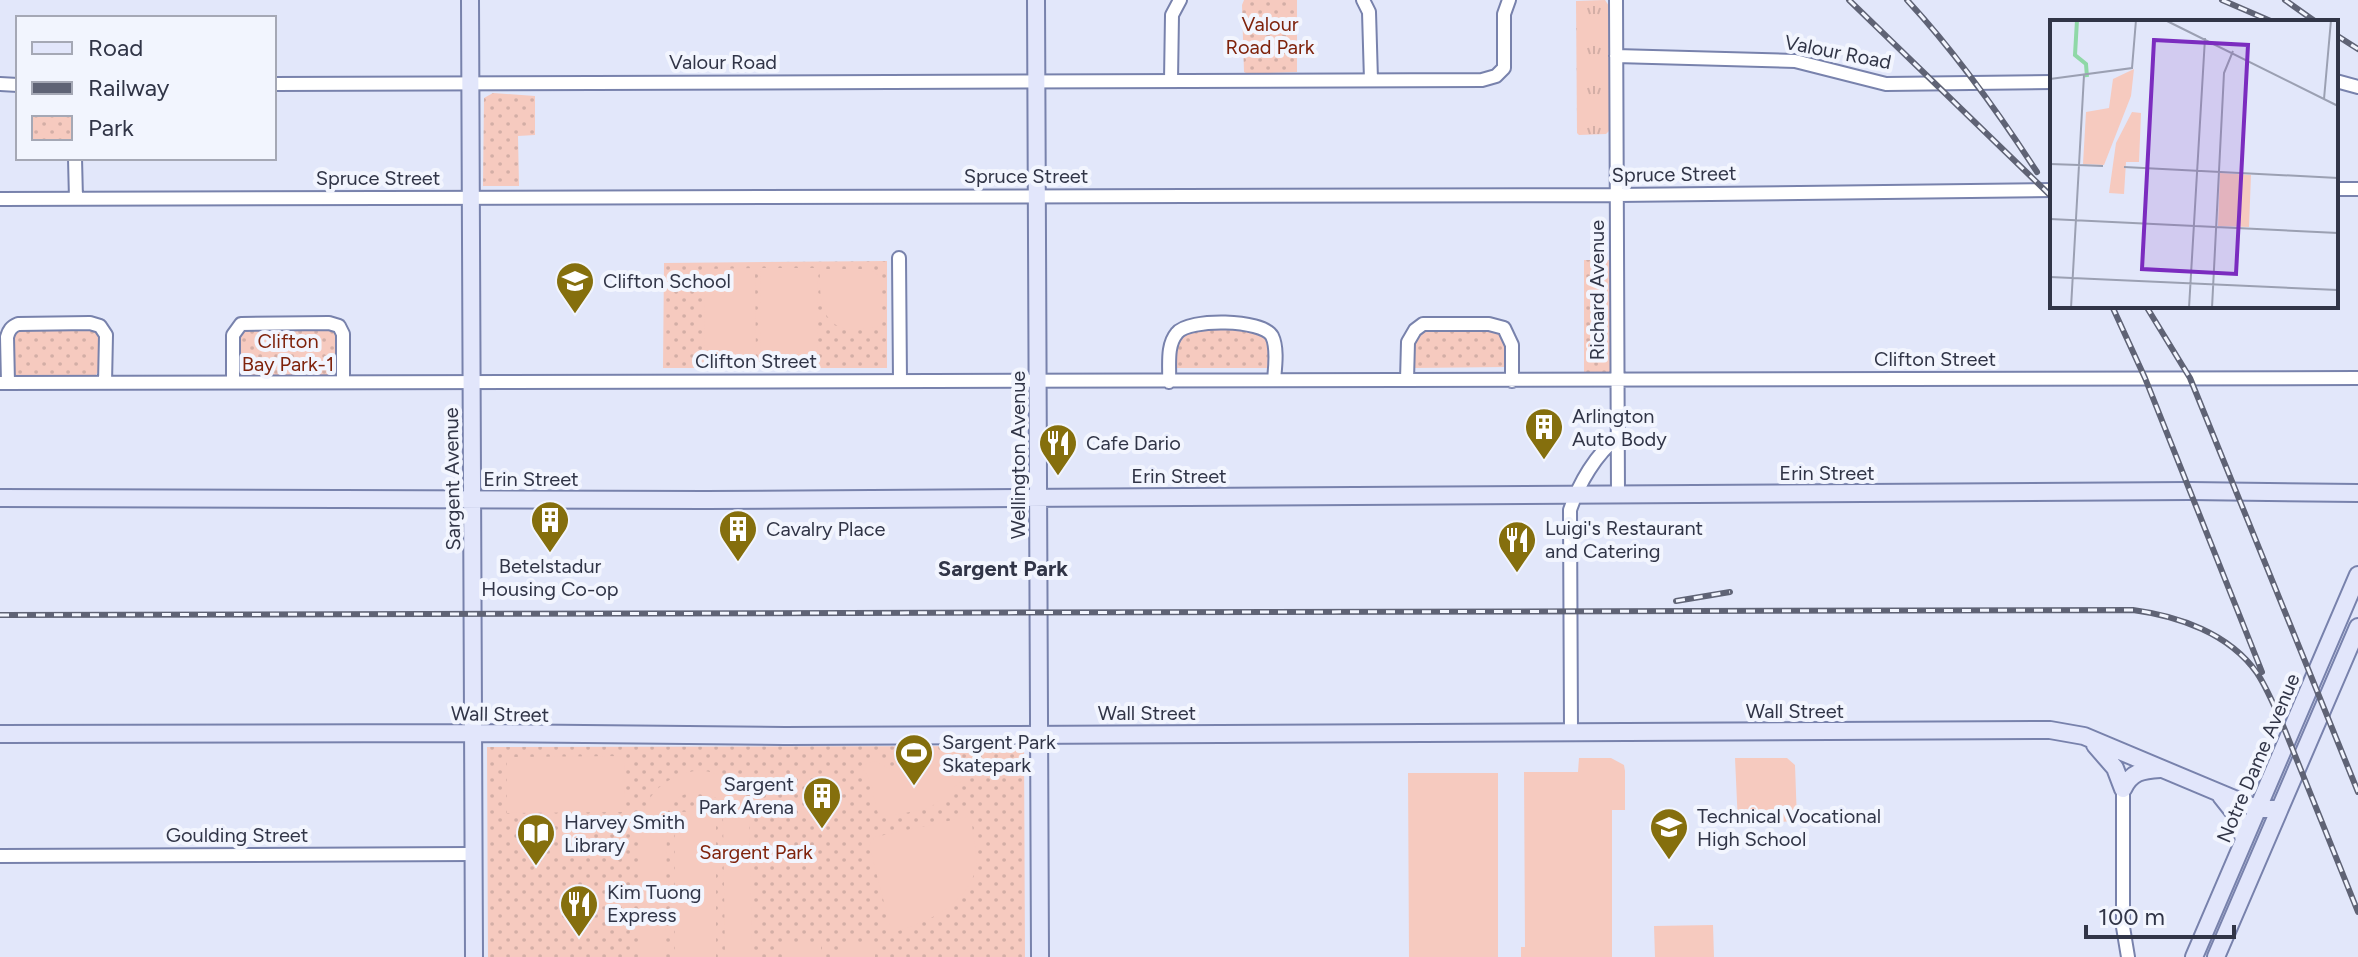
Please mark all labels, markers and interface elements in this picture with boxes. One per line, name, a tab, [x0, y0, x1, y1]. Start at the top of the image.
park label: Valour Road Park	[1225, 12, 1315, 59]
legend	[16, 16, 276, 160]
inset map	[2050, 20, 2338, 308]
street label: Valour Road	[1783, 30, 1893, 74]
text: Road	[88, 33, 143, 62]
street label: Valour Road	[669, 50, 777, 74]
text: Railway	[88, 73, 170, 102]
text: Park	[88, 113, 134, 142]
street label: Spruce Street	[1611, 161, 1737, 187]
street label: Spruce Street	[964, 164, 1088, 188]
street label: Spruce Street	[316, 166, 440, 190]
street label: Richard Avenue	[1585, 220, 1609, 360]
school or university icon: Clifton School	[554, 260, 596, 315]
place label: Clifton School	[603, 269, 731, 293]
park label: Clifton Bay Park-1	[242, 329, 334, 376]
street label: Clifton Street	[1874, 347, 1996, 371]
street label: Clifton Street	[695, 349, 817, 373]
street label: Wellington Avenue	[1006, 371, 1030, 539]
place label: Arlington Auto Body	[1572, 404, 1667, 451]
building icon: Arlington Auto Body	[1523, 406, 1565, 461]
street label: Sargent Avenue	[439, 407, 465, 551]
restaurant icon: Cafe Dario	[1037, 422, 1079, 477]
place label: Cafe Dario	[1086, 431, 1181, 455]
street label: Erin Street	[1779, 461, 1875, 485]
street label: Erin Street	[1131, 464, 1227, 488]
street label: Erin Street	[483, 467, 579, 491]
building icon: Betelstadur Housing Co-op	[529, 499, 571, 554]
building icon: Cavalry Place	[717, 508, 759, 563]
place label: Luigi's Restaurant and Catering	[1545, 516, 1703, 563]
place label: Cavalry Place	[766, 517, 885, 541]
restaurant icon: Luigi's Restaurant and Catering	[1496, 519, 1538, 574]
place label: Betelstadur Housing Co-op	[481, 554, 619, 601]
district label: Sargent Park	[938, 555, 1068, 582]
street label: Notre Dame Avenue	[2211, 670, 2305, 846]
street label: Wall Street	[1746, 699, 1844, 723]
street label: Wall Street	[451, 701, 549, 727]
street label: Wall Street	[1098, 701, 1196, 725]
place label: Sargent Park Skatepark	[942, 730, 1056, 777]
sports icon: Sargent Park Skatepark	[893, 732, 935, 787]
place label: Sargent Park Arena	[698, 772, 794, 819]
building icon: Sargent Park Arena	[801, 775, 843, 830]
place label: Technical Vocational High School	[1697, 804, 1881, 851]
school or university icon: Technical Vocational High School	[1648, 806, 1690, 861]
place label: Harvey Smith Library	[564, 810, 685, 857]
library icon: Harvey Smith Library	[515, 812, 557, 867]
street label: Goulding Street	[166, 823, 308, 847]
park label: Sargent Park	[699, 840, 813, 864]
place label: Kim Tuong Express	[607, 880, 702, 927]
restaurant icon: Kim Tuong Express	[558, 883, 600, 938]
scale bar	[2086, 889, 2234, 939]
text: 100 m	[2098, 902, 2165, 931]

